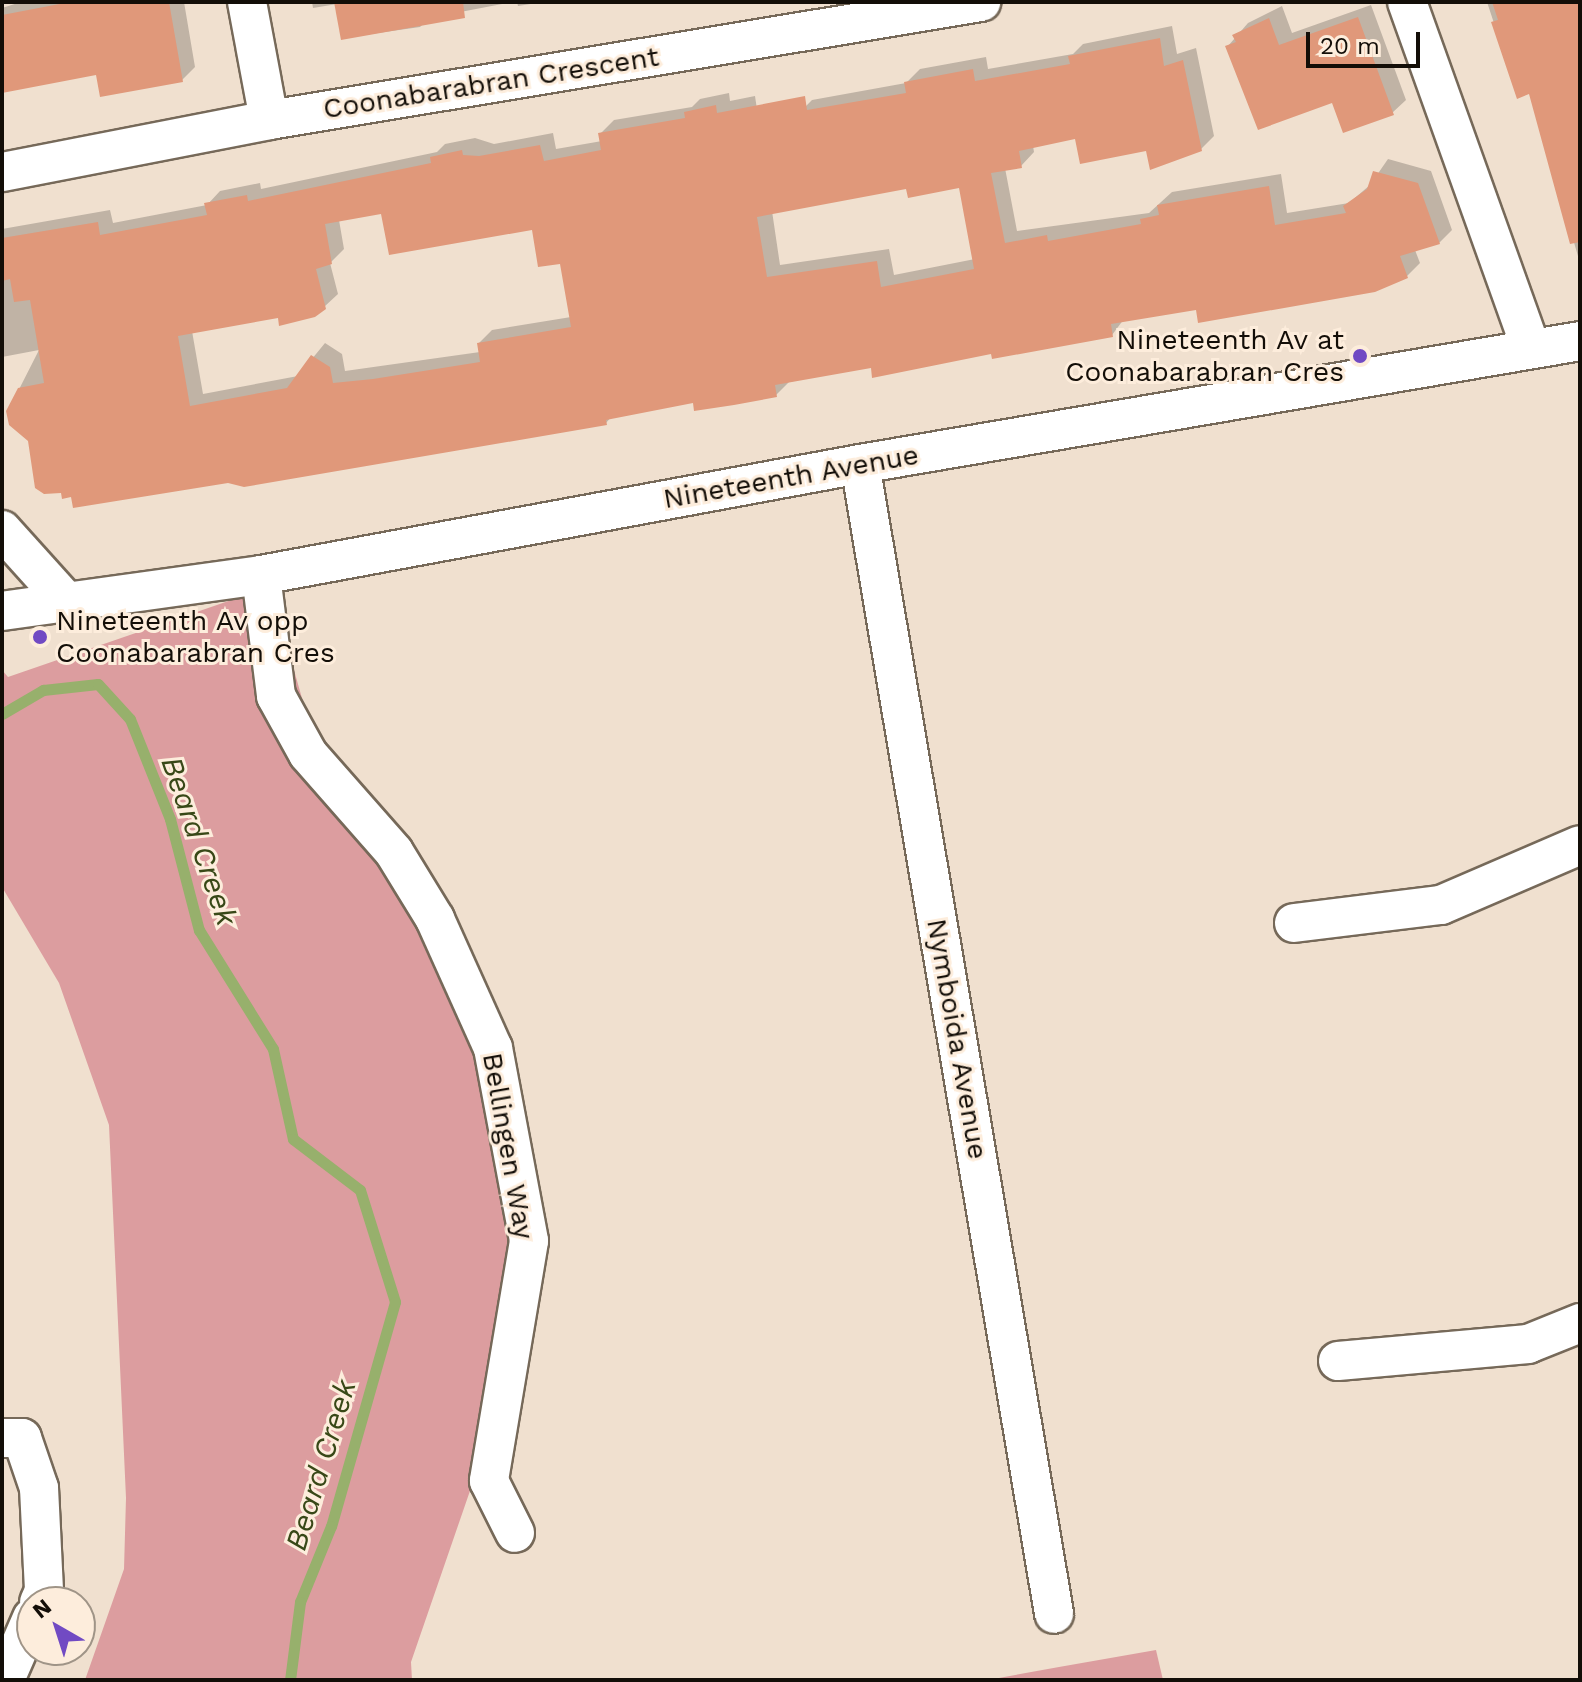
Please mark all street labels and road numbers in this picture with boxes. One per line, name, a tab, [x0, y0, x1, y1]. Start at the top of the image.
street label: Coonabarabran Crescent	[321, 40, 661, 126]
street label: Nineteenth Avenue	[660, 438, 922, 516]
street label: Nymboida Avenue	[919, 915, 995, 1163]
street label: Bellingen Way	[475, 1050, 541, 1242]

